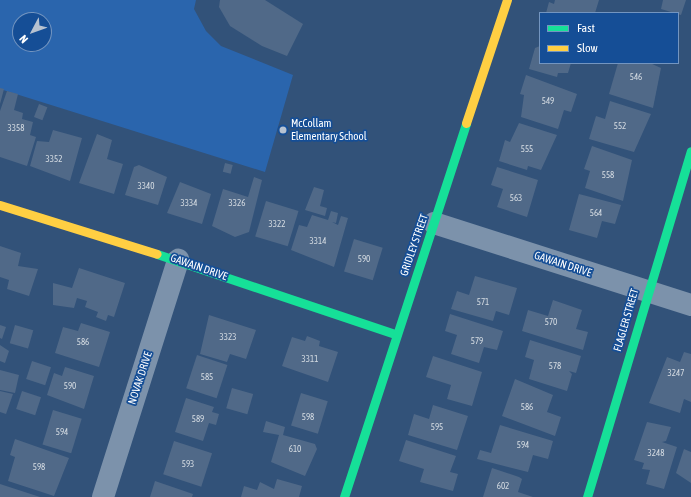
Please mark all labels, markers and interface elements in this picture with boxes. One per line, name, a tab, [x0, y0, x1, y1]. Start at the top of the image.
north arrow	[12, 12, 52, 52]
legend	[539, 12, 679, 64]
text: Fast	[577, 21, 595, 35]
text: N	[17, 33, 30, 46]
text: Slow	[577, 41, 598, 55]
house number: 546	[630, 72, 642, 82]
house number: 549	[542, 96, 554, 106]
place label: McCollam Elementary School	[291, 117, 367, 143]
house number: 552	[614, 121, 626, 131]
house number: 3358	[8, 123, 24, 133]
marker: McCollam Elementary School	[278, 125, 288, 135]
house number: 555	[521, 144, 533, 154]
house number: 3352	[46, 154, 62, 164]
house number: 558	[602, 170, 614, 180]
house number: 3340	[138, 181, 154, 191]
house number: 563	[510, 193, 522, 203]
house number: 3334	[181, 198, 197, 208]
house number: 3326	[229, 198, 245, 208]
house number: 564	[590, 208, 602, 218]
street label: GRIDLEY STREET	[397, 212, 431, 278]
house number: 3322	[269, 219, 285, 229]
house number: 3314	[310, 236, 326, 246]
street label: GAWAIN DRIVE	[533, 249, 593, 279]
street label: GAWAIN DRIVE	[169, 251, 229, 283]
house number: 590	[358, 254, 370, 264]
street label: FLAGLER STREET	[611, 287, 641, 353]
house number: 571	[477, 297, 489, 307]
house number: 570	[545, 317, 557, 327]
house number: 3323	[220, 332, 236, 342]
house number: 579	[471, 336, 483, 346]
house number: 586	[77, 337, 89, 347]
street label: NOVAK DRIVE	[125, 350, 155, 406]
house number: 3311	[302, 354, 318, 364]
house number: 578	[549, 361, 561, 371]
house number: 3247	[668, 368, 684, 378]
house number: 585	[201, 372, 213, 382]
house number: 590	[64, 381, 76, 391]
house number: 586	[521, 402, 533, 412]
house number: 598	[302, 412, 314, 422]
house number: 589	[192, 414, 204, 424]
house number: 595	[431, 422, 443, 432]
house number: 594	[56, 427, 68, 437]
house number: 594	[517, 440, 529, 450]
house number: 610	[289, 444, 301, 454]
house number: 3248	[648, 448, 664, 458]
house number: 593	[182, 459, 194, 469]
house number: 598	[33, 462, 45, 472]
house number: 602	[497, 481, 509, 491]

